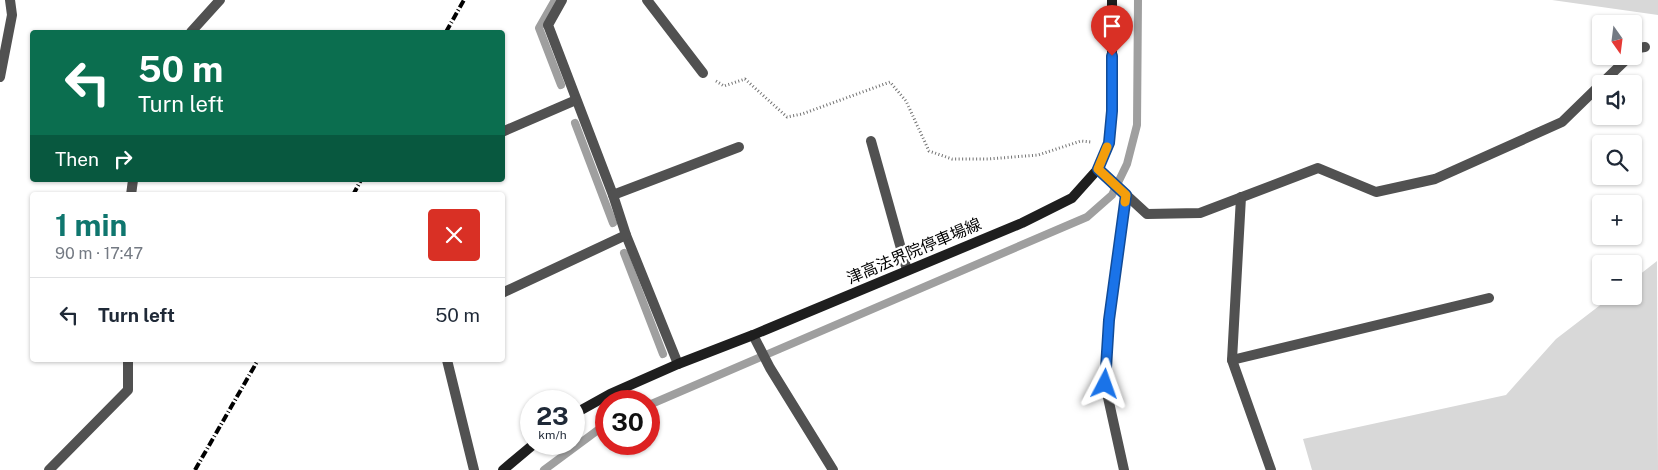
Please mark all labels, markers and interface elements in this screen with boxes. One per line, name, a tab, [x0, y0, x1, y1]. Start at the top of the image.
pin	[1091, 5, 1133, 56]
icon: arrive	[1098, 12, 1126, 40]
north arrow	[1592, 15, 1642, 65]
map controls	[1592, 15, 1642, 305]
text: 50 m	[138, 49, 223, 90]
icon: left	[55, 50, 120, 115]
button: sound	[1592, 75, 1642, 125]
text: Turn left	[138, 91, 224, 117]
button: search	[1592, 135, 1642, 185]
icon: right	[109, 145, 137, 173]
text: Then	[55, 148, 99, 170]
button: +	[1592, 195, 1642, 245]
text: 1 min	[55, 207, 127, 243]
button: close	[428, 209, 480, 261]
street label: 津高法界院停車場線	[844, 214, 984, 288]
text: 90 m · 17:47	[55, 244, 143, 263]
button: −	[1592, 255, 1642, 305]
icon: left	[55, 301, 83, 329]
text: Turn left	[98, 304, 175, 326]
text: 50 m	[435, 304, 480, 326]
position arrow	[1078, 357, 1130, 409]
speed limit sign: 30	[595, 390, 660, 455]
text: 23	[536, 401, 569, 431]
text: km/h	[538, 428, 567, 442]

